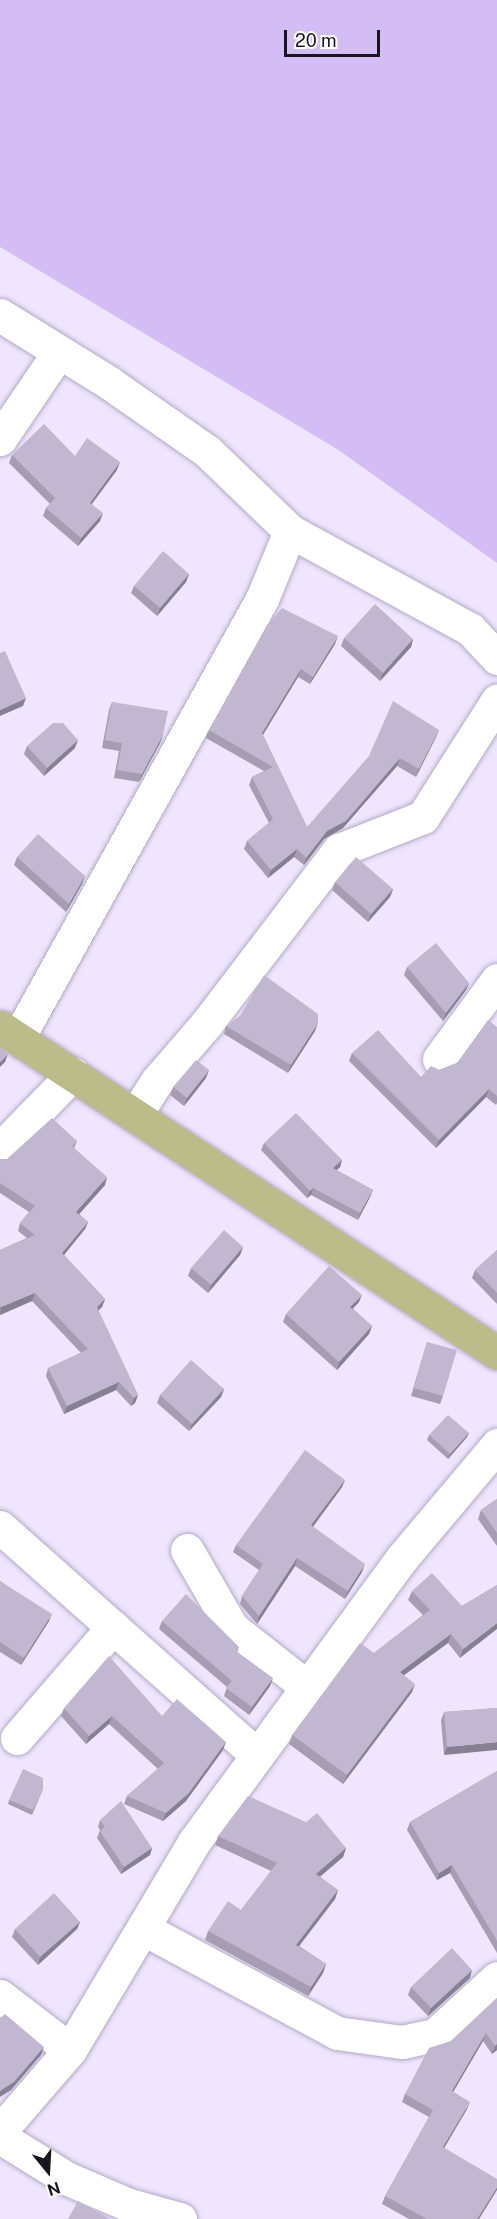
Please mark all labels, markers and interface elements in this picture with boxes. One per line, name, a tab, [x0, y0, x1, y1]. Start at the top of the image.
scale bar	[287, 18, 383, 56]
text: 20 m	[295, 30, 337, 51]
north arrow	[18, 2141, 78, 2201]
text: N	[45, 2178, 63, 2200]

